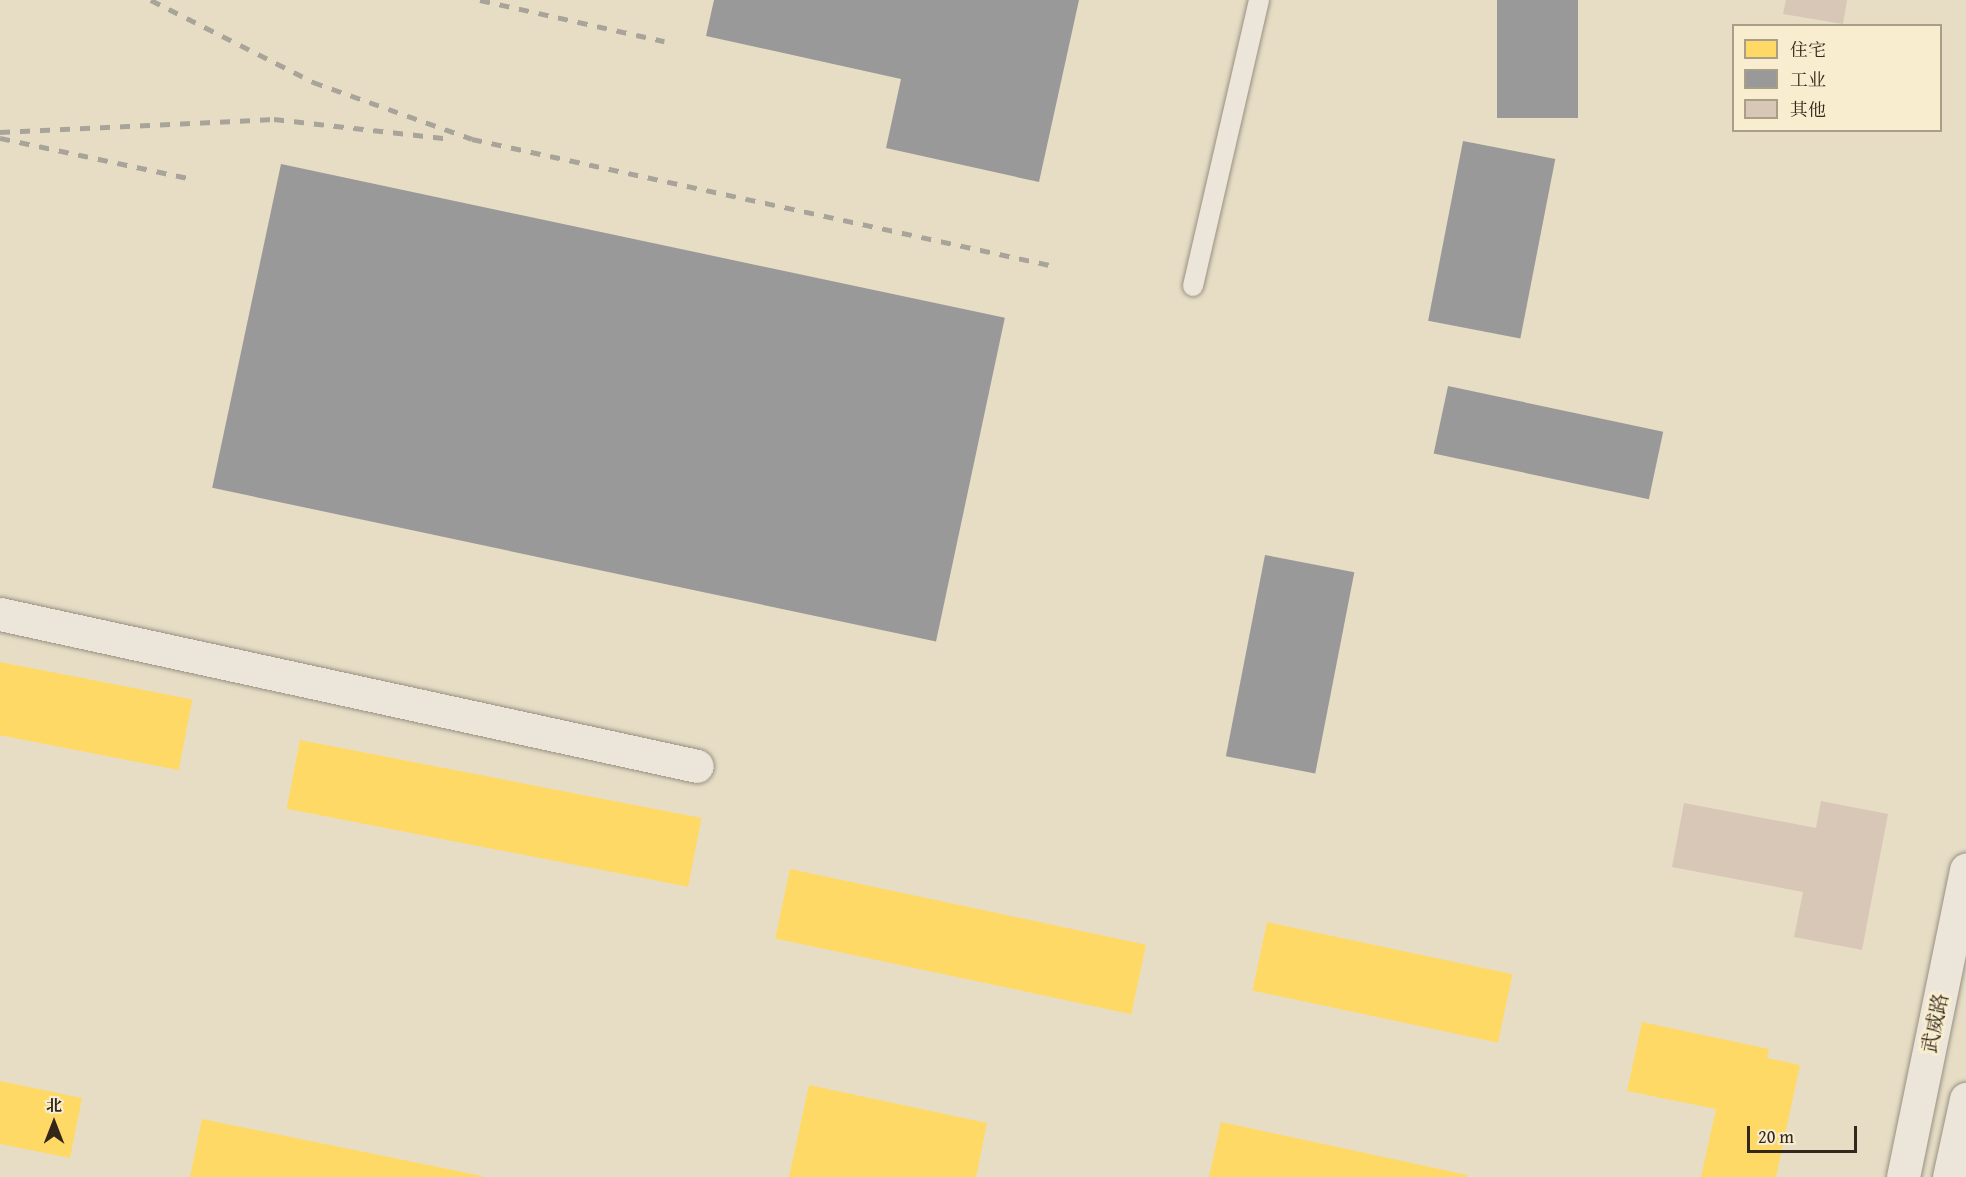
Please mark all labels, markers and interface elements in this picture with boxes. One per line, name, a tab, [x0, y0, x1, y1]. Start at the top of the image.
legend	[1732, 24, 1942, 132]
text: 住宅	[1790, 36, 1826, 63]
text: 工业	[1790, 66, 1826, 93]
text: 其他	[1790, 96, 1826, 123]
street label: 武威路	[1916, 991, 1952, 1055]
north arrow	[24, 1093, 84, 1153]
text: 北	[46, 1093, 62, 1117]
scale bar	[1750, 1114, 1860, 1152]
text: 20 m	[1758, 1123, 1794, 1150]

